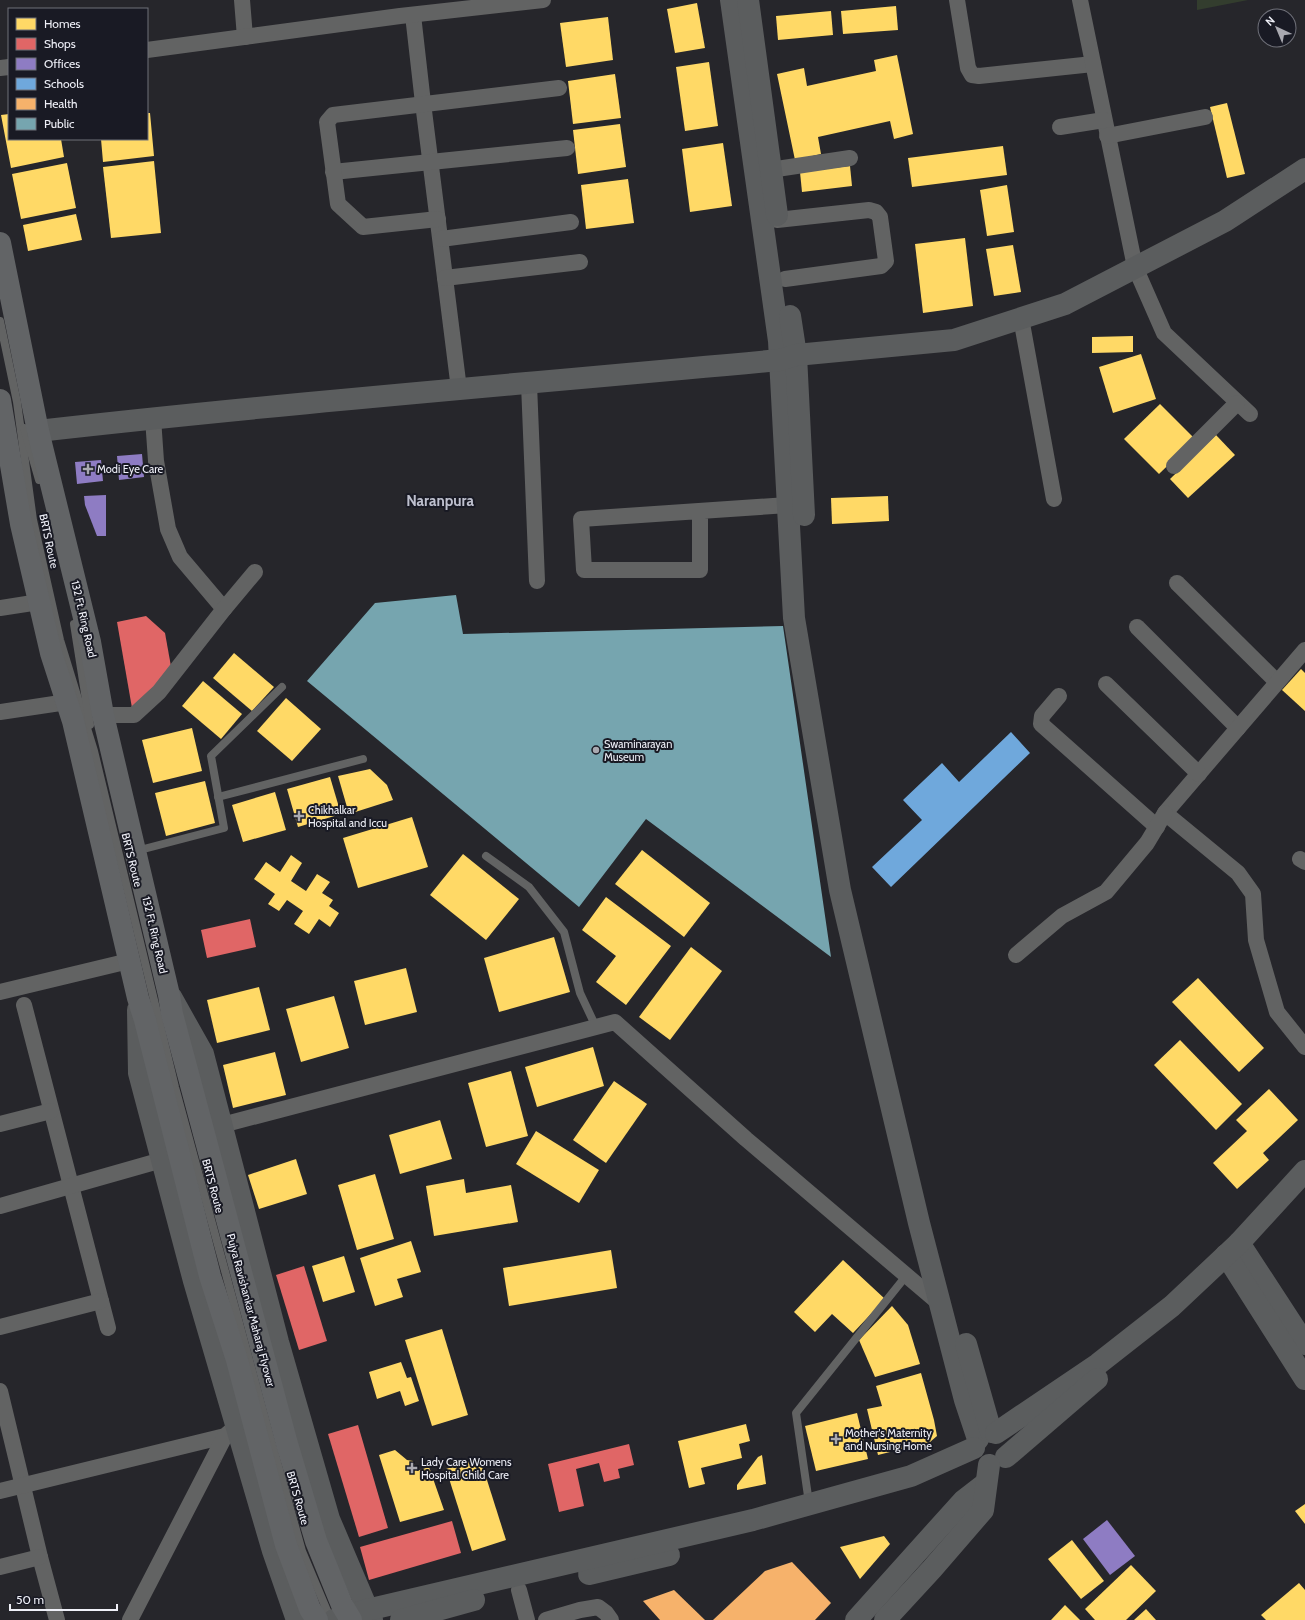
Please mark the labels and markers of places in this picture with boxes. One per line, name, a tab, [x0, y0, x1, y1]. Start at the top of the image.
place label: Modi Eye Care	[97, 462, 164, 476]
marker: Modi Eye Care	[82, 463, 94, 475]
place label: Swaminarayan Museum	[604, 737, 672, 764]
marker: Swaminarayan Museum	[591, 745, 601, 755]
place label: Chikhalkar Hospital and Iccu	[308, 803, 387, 830]
marker: Chikhalkar Hospital and Iccu	[293, 810, 305, 822]
place label: Mother's Maternity and Nursing Home	[845, 1426, 932, 1453]
marker: Mother's Maternity and Nursing Home	[830, 1433, 842, 1445]
place label: Lady Care Womens Hospital Child Care	[421, 1455, 512, 1482]
marker: Lady Care Womens Hospital Child Care	[406, 1462, 418, 1474]

